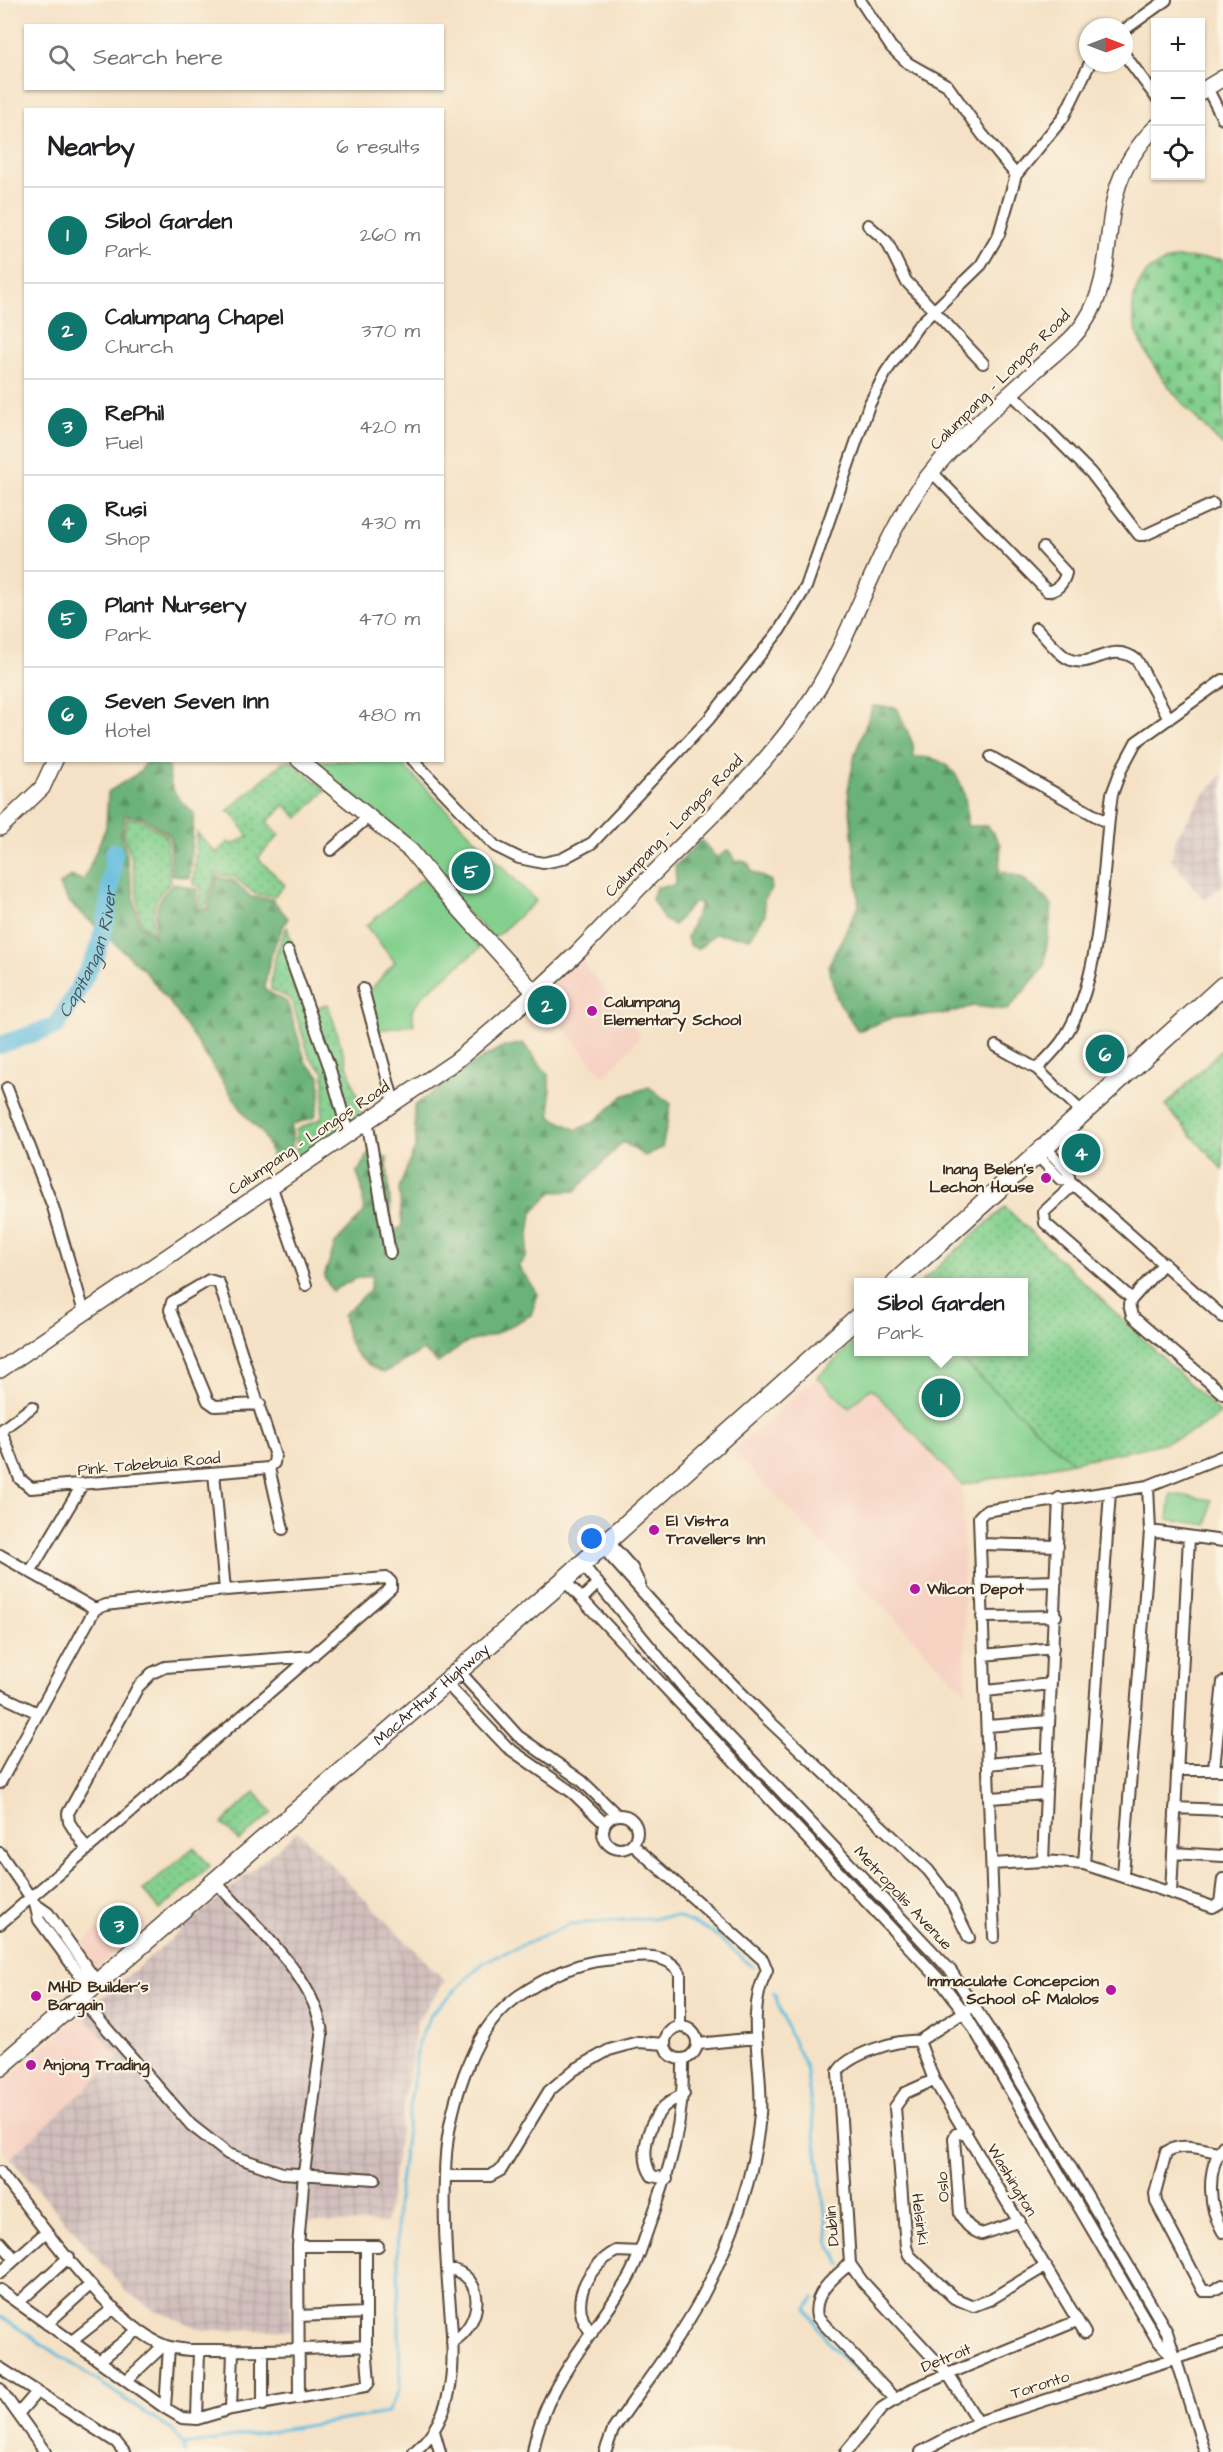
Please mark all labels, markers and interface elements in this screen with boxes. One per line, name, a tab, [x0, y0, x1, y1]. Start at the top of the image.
north arrow	[1079, 18, 1133, 72]
map controls	[1151, 18, 1205, 180]
button: +	[1151, 18, 1205, 72]
search box	[24, 24, 444, 90]
icon: search	[45, 41, 78, 74]
text: Search here	[93, 42, 223, 73]
button: −	[1151, 72, 1205, 126]
button: locate	[1151, 126, 1205, 180]
text: Nearby	[48, 129, 135, 165]
text: 6 results	[336, 133, 420, 161]
text: Sibol Garden	[105, 206, 232, 237]
text: 1	[66, 221, 69, 249]
text: 260 m	[360, 221, 420, 249]
text: Park	[105, 237, 151, 265]
text: Calumpang Chapel	[105, 302, 283, 333]
street label: Calumpang - Longos Road	[925, 305, 1076, 456]
text: 2	[62, 317, 73, 345]
text: 370 m	[361, 317, 420, 345]
text: Church	[105, 333, 173, 361]
text: RePhil	[105, 398, 164, 429]
text: 3	[62, 413, 73, 441]
text: 420 m	[359, 413, 420, 441]
text: Fuel	[105, 429, 143, 457]
text: Rusi	[105, 494, 146, 525]
text: 4	[61, 509, 74, 537]
text: 430 m	[360, 509, 420, 537]
text: Shop	[105, 525, 150, 553]
text: Plant Nursery	[105, 590, 247, 621]
text: 5	[60, 605, 75, 633]
text: 470 m	[358, 605, 420, 633]
text: Park	[105, 621, 151, 649]
text: Seven Seven Inn	[105, 686, 269, 717]
text: 6	[61, 701, 74, 729]
text: 480 m	[357, 701, 420, 729]
text: Hotel	[105, 717, 150, 745]
street label: Calumpang - Longos Road	[600, 750, 749, 903]
pin: 5	[452, 848, 490, 894]
water label: Capitangan River	[52, 883, 123, 1022]
pin: 2	[528, 982, 566, 1028]
place label: Calumpang Elementary School	[604, 991, 742, 1032]
marker: Calumpang Elementary School	[585, 1004, 599, 1018]
pin: 6	[1086, 1032, 1124, 1076]
street label: Calumpang - Longos Road	[224, 1076, 395, 1201]
pin: 4	[1062, 1130, 1100, 1176]
place label: Inang Belen's Lechon House	[929, 1158, 1034, 1198]
marker: Inang Belen's Lechon House	[1039, 1171, 1053, 1185]
popup	[854, 1278, 1028, 1356]
text: Sibol Garden	[877, 1288, 1005, 1319]
text: Park	[877, 1319, 924, 1347]
pin: 1	[922, 1376, 960, 1420]
street label: Pink Tabebuia Road	[77, 1447, 221, 1481]
place label: El Vistra Travellers Inn	[665, 1510, 765, 1550]
marker: El Vistra Travellers Inn	[647, 1523, 661, 1537]
your location	[577, 1524, 606, 1553]
place label: Wilcon Depot	[926, 1578, 1024, 1600]
marker: Wilcon Depot	[908, 1582, 922, 1596]
street label: MacArthur Highway	[369, 1638, 495, 1751]
street label: Metropolis Avenue	[849, 1841, 957, 1955]
pin: 3	[100, 1902, 138, 1948]
place label: Immaculate Concepcion School of Malolos	[928, 1970, 1099, 2010]
place label: MHD Builder’s Bargain	[48, 1976, 148, 2018]
marker: Immaculate Concepcion School of Malolos	[1104, 1983, 1118, 1997]
marker: MHD Builder’s Bargain	[29, 1989, 43, 2003]
place label: Anjong Trading	[43, 2054, 150, 2078]
marker: Anjong Trading	[24, 2058, 38, 2072]
street label: Washington	[981, 2139, 1042, 2221]
street label: Oslo	[931, 2171, 955, 2203]
street label: Helsinki	[906, 2192, 934, 2247]
street label: Dublin	[819, 2205, 845, 2247]
street label: Detroit	[918, 2338, 975, 2378]
street label: Toronto	[1008, 2365, 1072, 2405]

